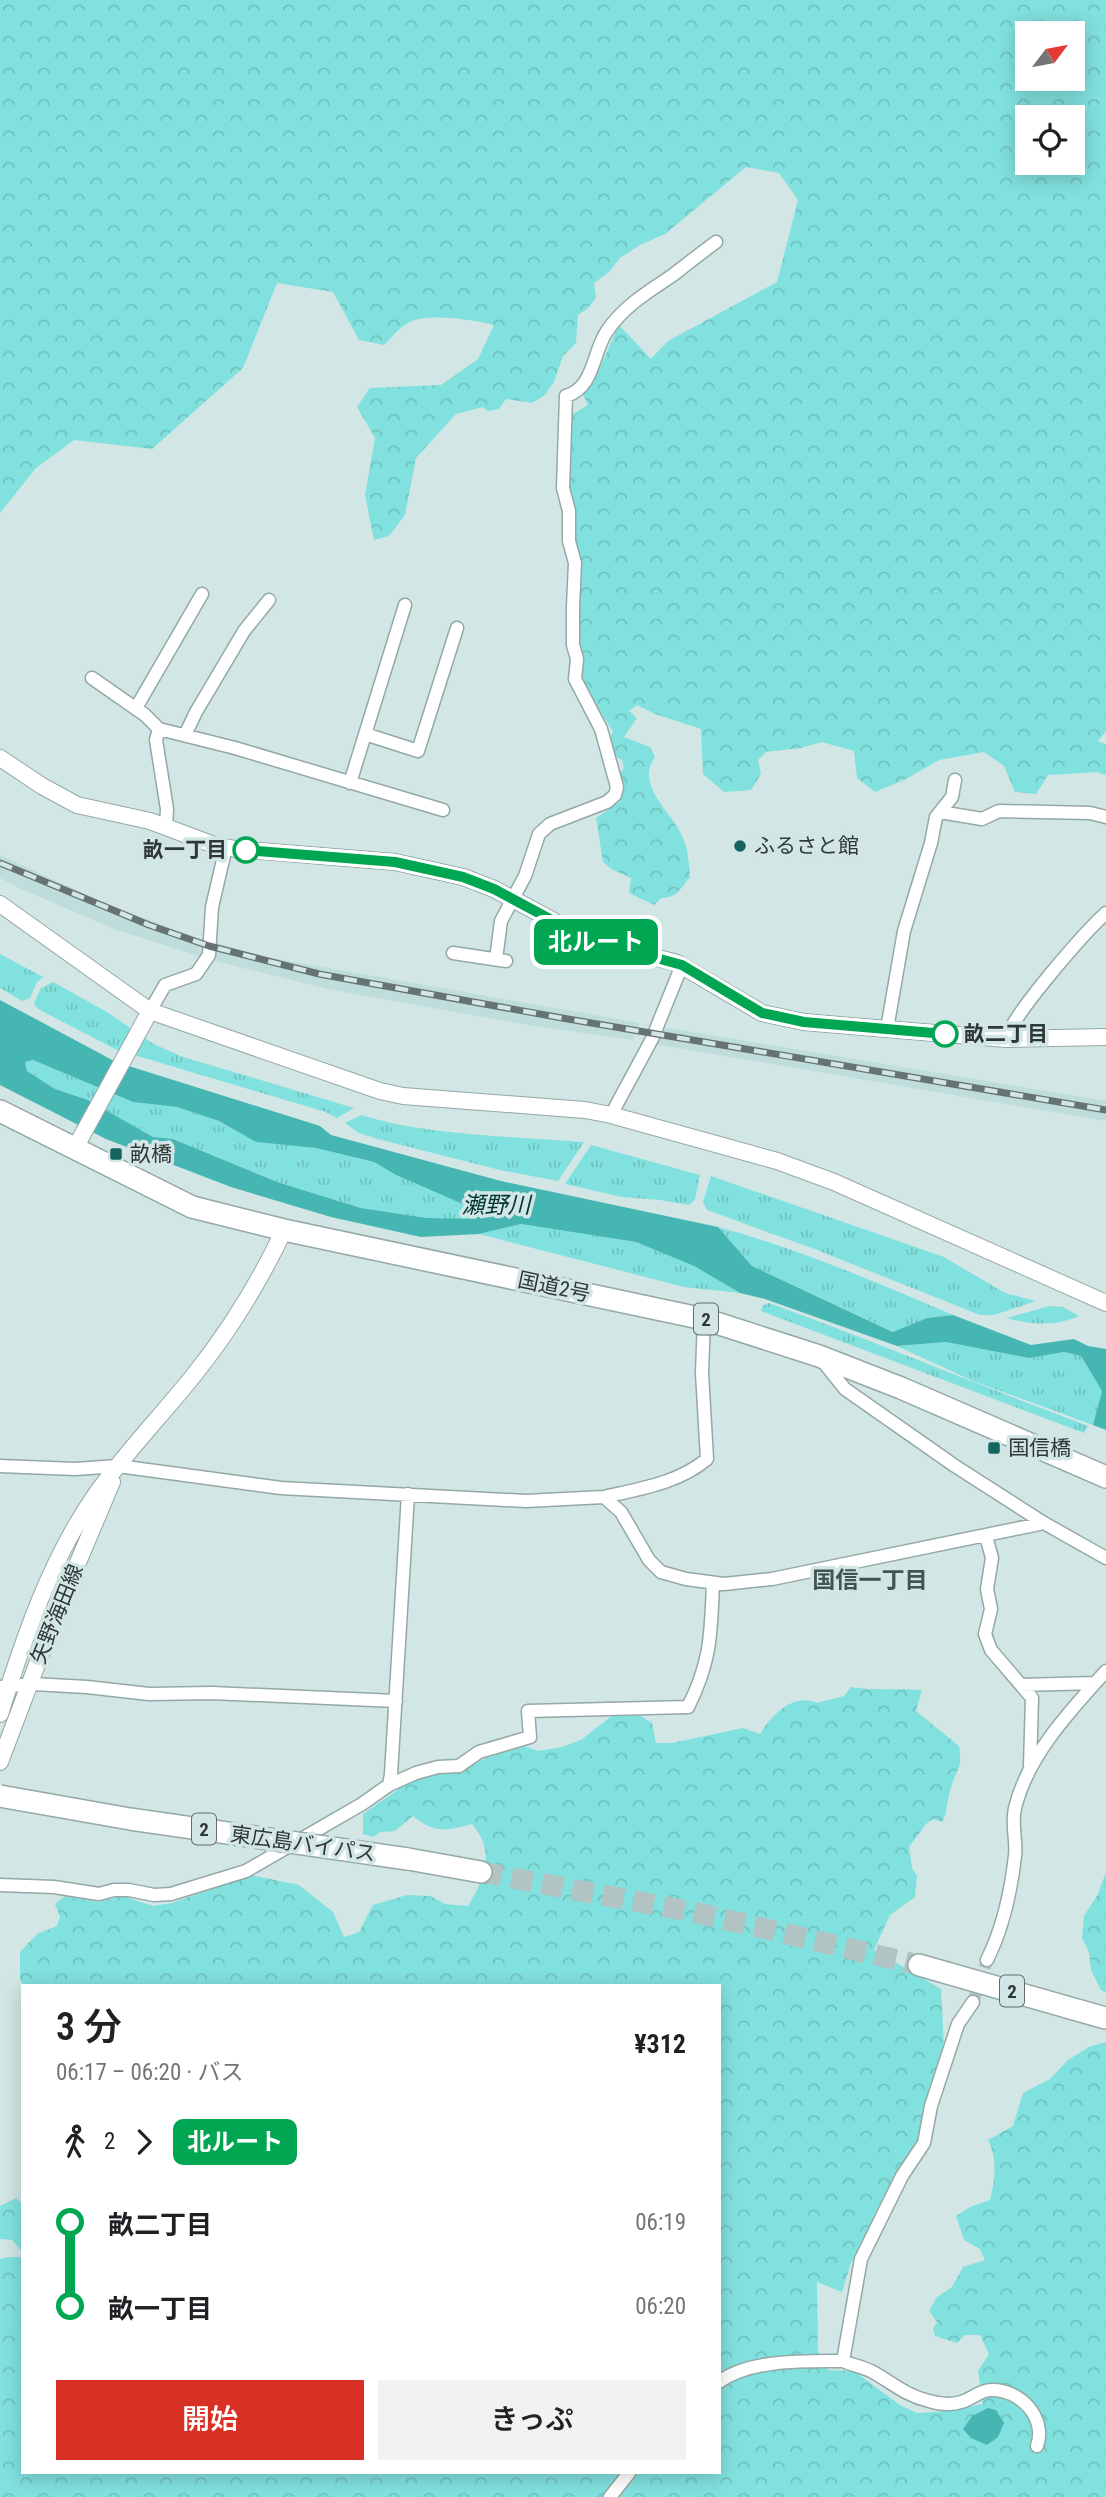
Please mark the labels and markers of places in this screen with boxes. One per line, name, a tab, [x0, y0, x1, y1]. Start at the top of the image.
place label: ふるさと館	[754, 834, 859, 858]
marker: 畝一丁目	[233, 837, 259, 863]
place label: 畝一丁目	[143, 838, 227, 862]
marker: ふるさと館	[732, 838, 748, 854]
marker: 畝二丁目	[932, 1021, 958, 1047]
place label: 畝二丁目	[964, 1022, 1048, 1046]
place label: 畝橋	[130, 1142, 172, 1166]
marker: 畝橋	[108, 1146, 124, 1162]
place label: 国信橋	[1008, 1436, 1071, 1460]
marker: 国信橋	[986, 1440, 1002, 1456]

